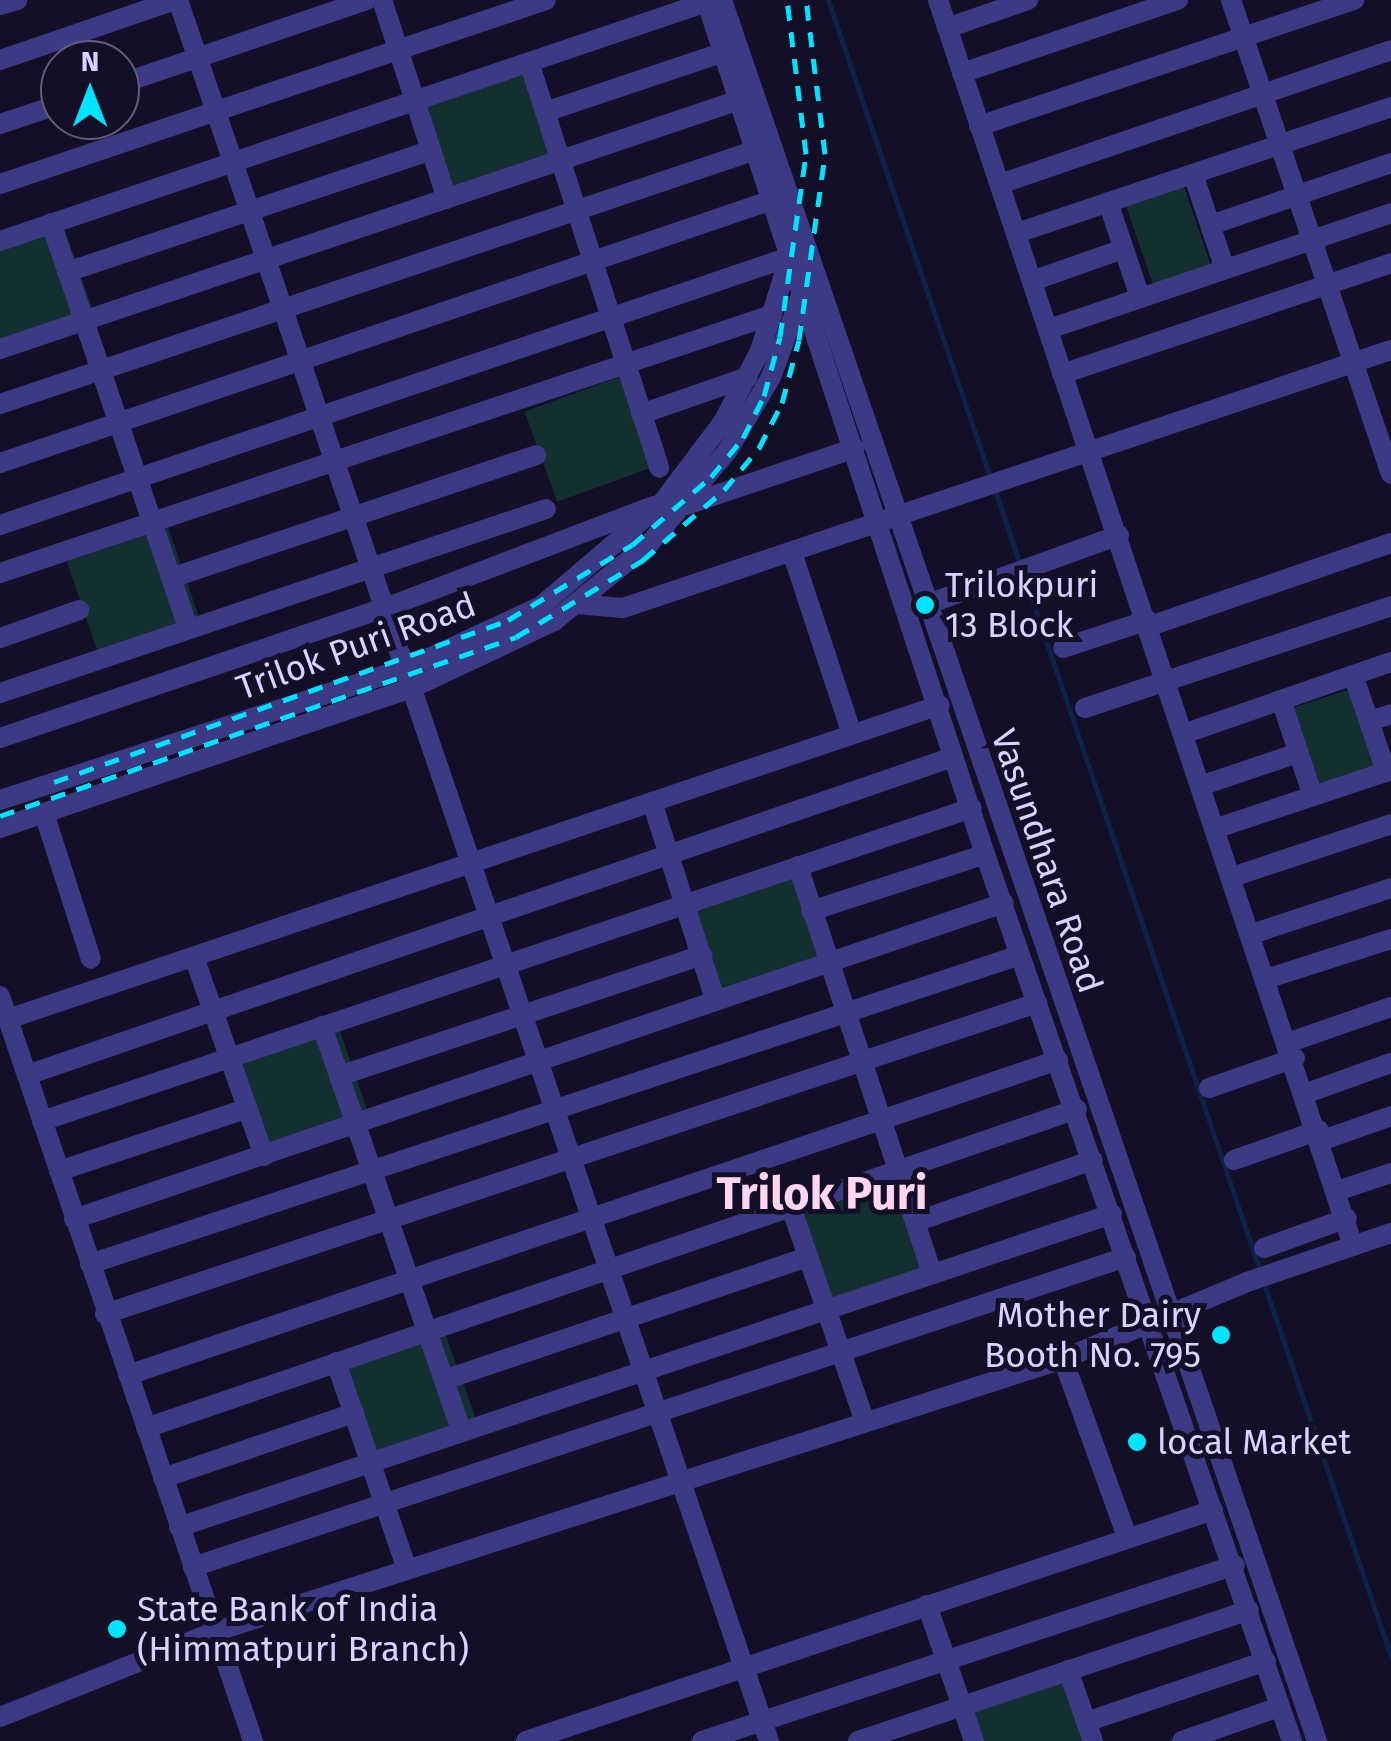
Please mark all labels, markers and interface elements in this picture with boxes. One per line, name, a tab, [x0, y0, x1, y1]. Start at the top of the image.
north arrow	[40, 40, 140, 140]
text: N	[81, 45, 99, 78]
place label: Trilokpuri 13 Block	[945, 564, 1098, 646]
street label: Trilok Puri Road	[231, 583, 481, 709]
marker: Trilokpuri 13 Block	[914, 594, 936, 616]
street label: Vasundhara Road	[982, 724, 1112, 998]
district label: Trilok Puri	[717, 1168, 927, 1222]
place label: Mother Dairy Booth No. 795	[984, 1294, 1201, 1376]
marker: Mother Dairy Booth No. 795	[1210, 1324, 1232, 1346]
place label: local Market	[1157, 1421, 1351, 1463]
marker: local Market	[1126, 1431, 1148, 1453]
place label: State Bank of India (Himmatpuri Branch)	[137, 1588, 469, 1670]
marker: State Bank of India (Himmatpuri Branch)	[106, 1618, 128, 1640]

